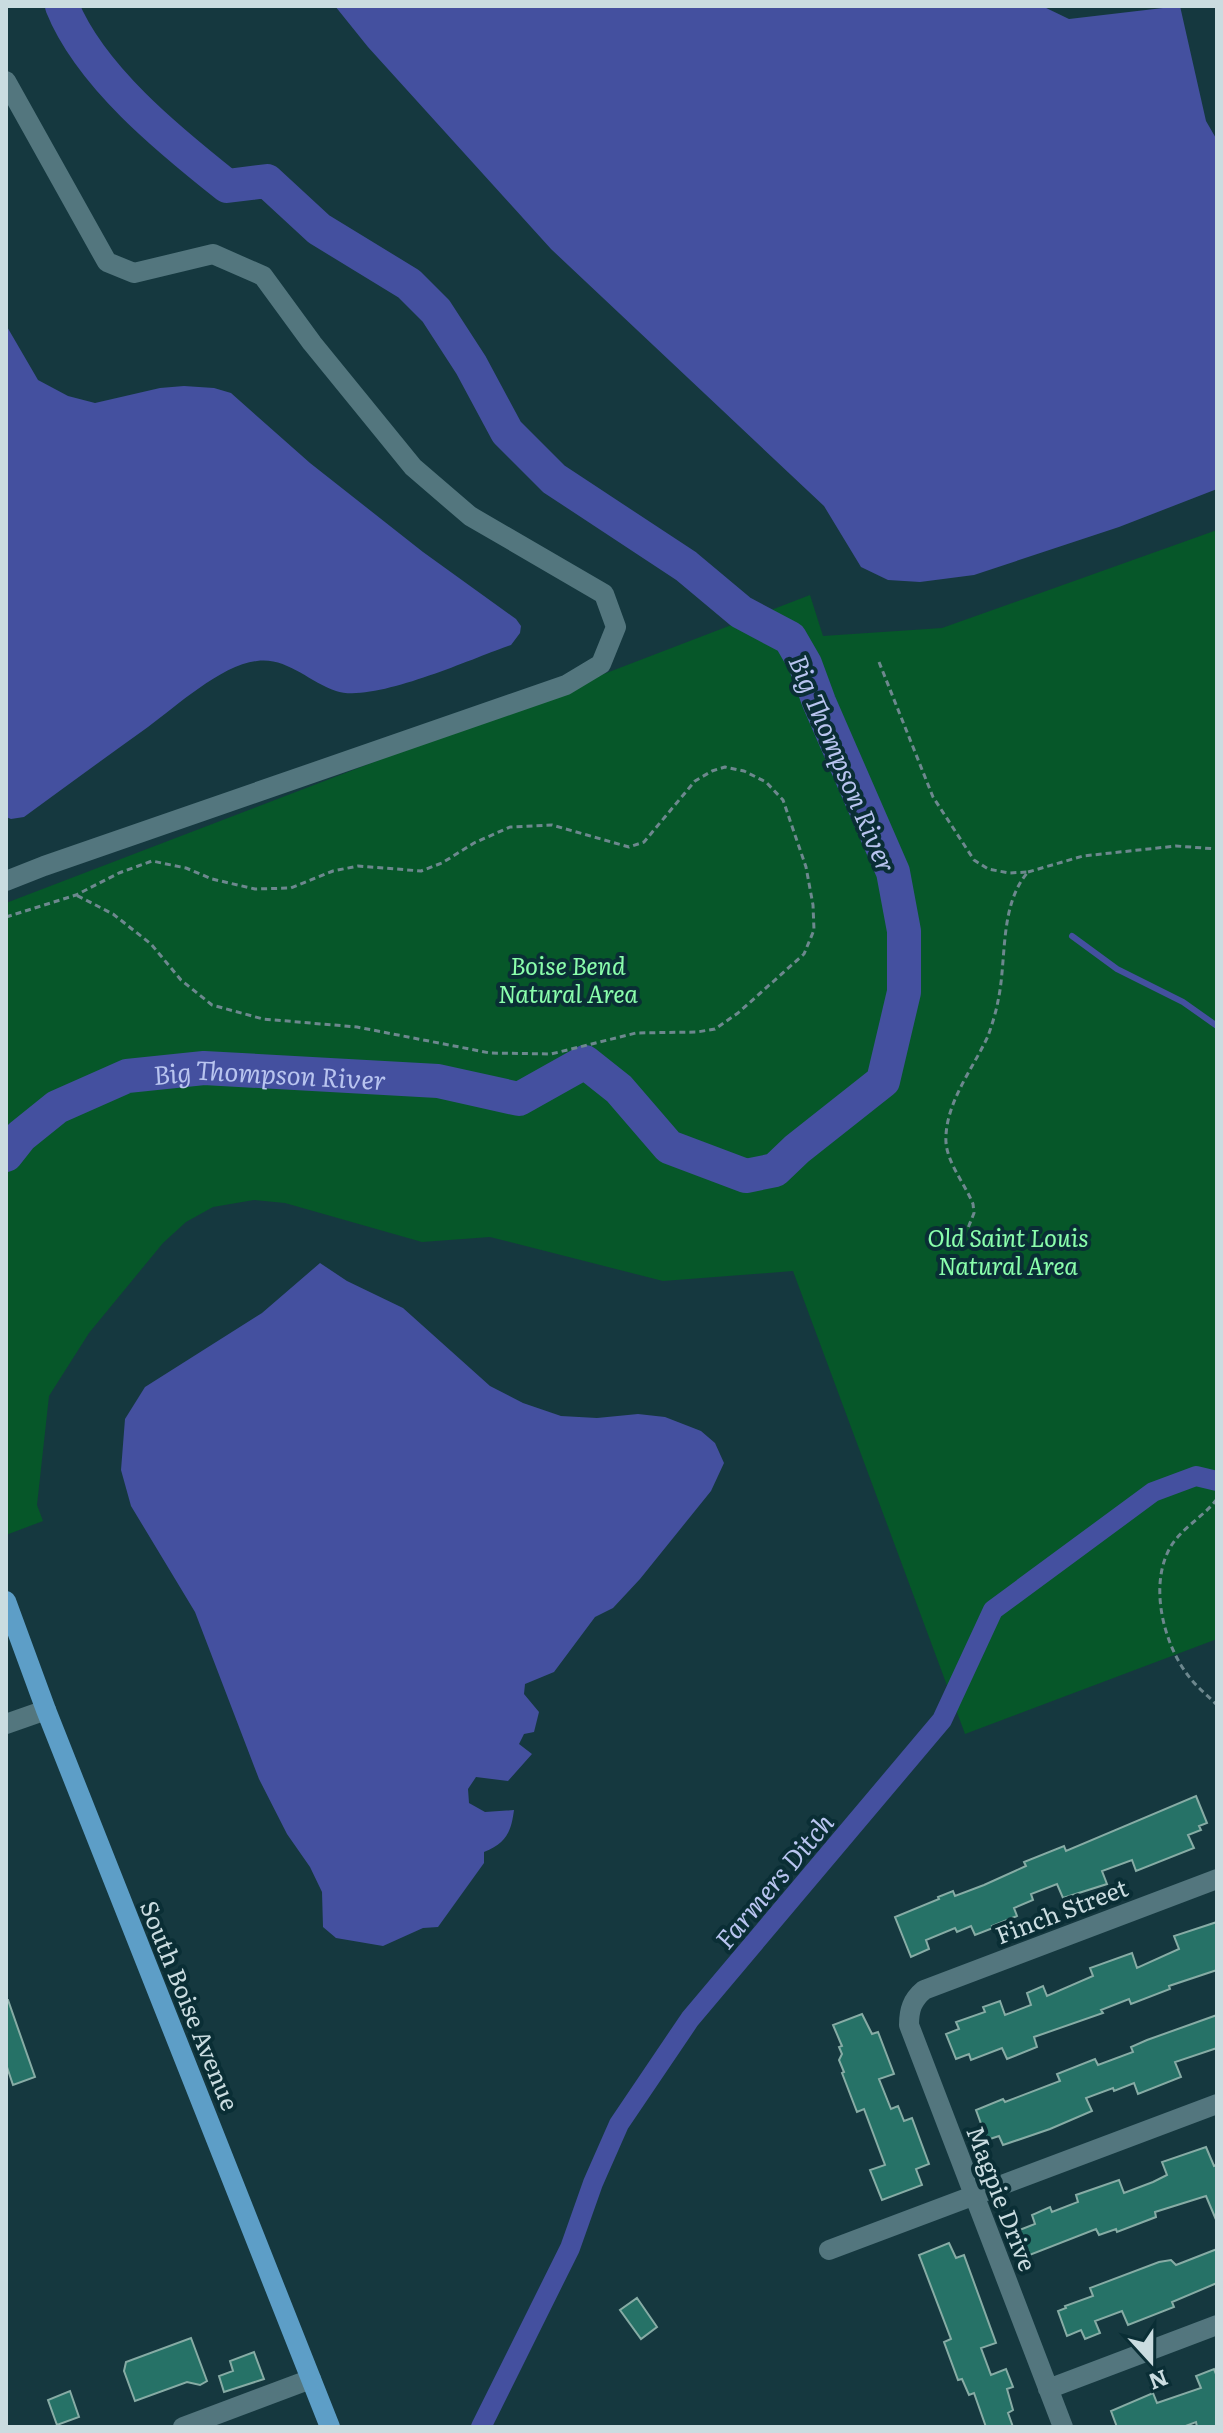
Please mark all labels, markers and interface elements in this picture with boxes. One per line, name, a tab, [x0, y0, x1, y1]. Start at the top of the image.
water label: Big Thompson River	[780, 648, 908, 878]
park label: Boise Bend Natural Area	[498, 947, 638, 1010]
water label: Big Thompson River	[151, 1048, 387, 1098]
park label: Old Saint Louis Natural Area	[927, 1219, 1089, 1282]
water label: Farmers Ditch	[704, 1804, 842, 1956]
street label: Finch Street	[990, 1869, 1133, 1951]
street label: South Boise Avenue	[133, 1895, 249, 2115]
street label: Magpie Drive	[959, 2120, 1047, 2276]
north arrow	[1111, 2321, 1191, 2401]
text: N	[1144, 2362, 1173, 2400]

